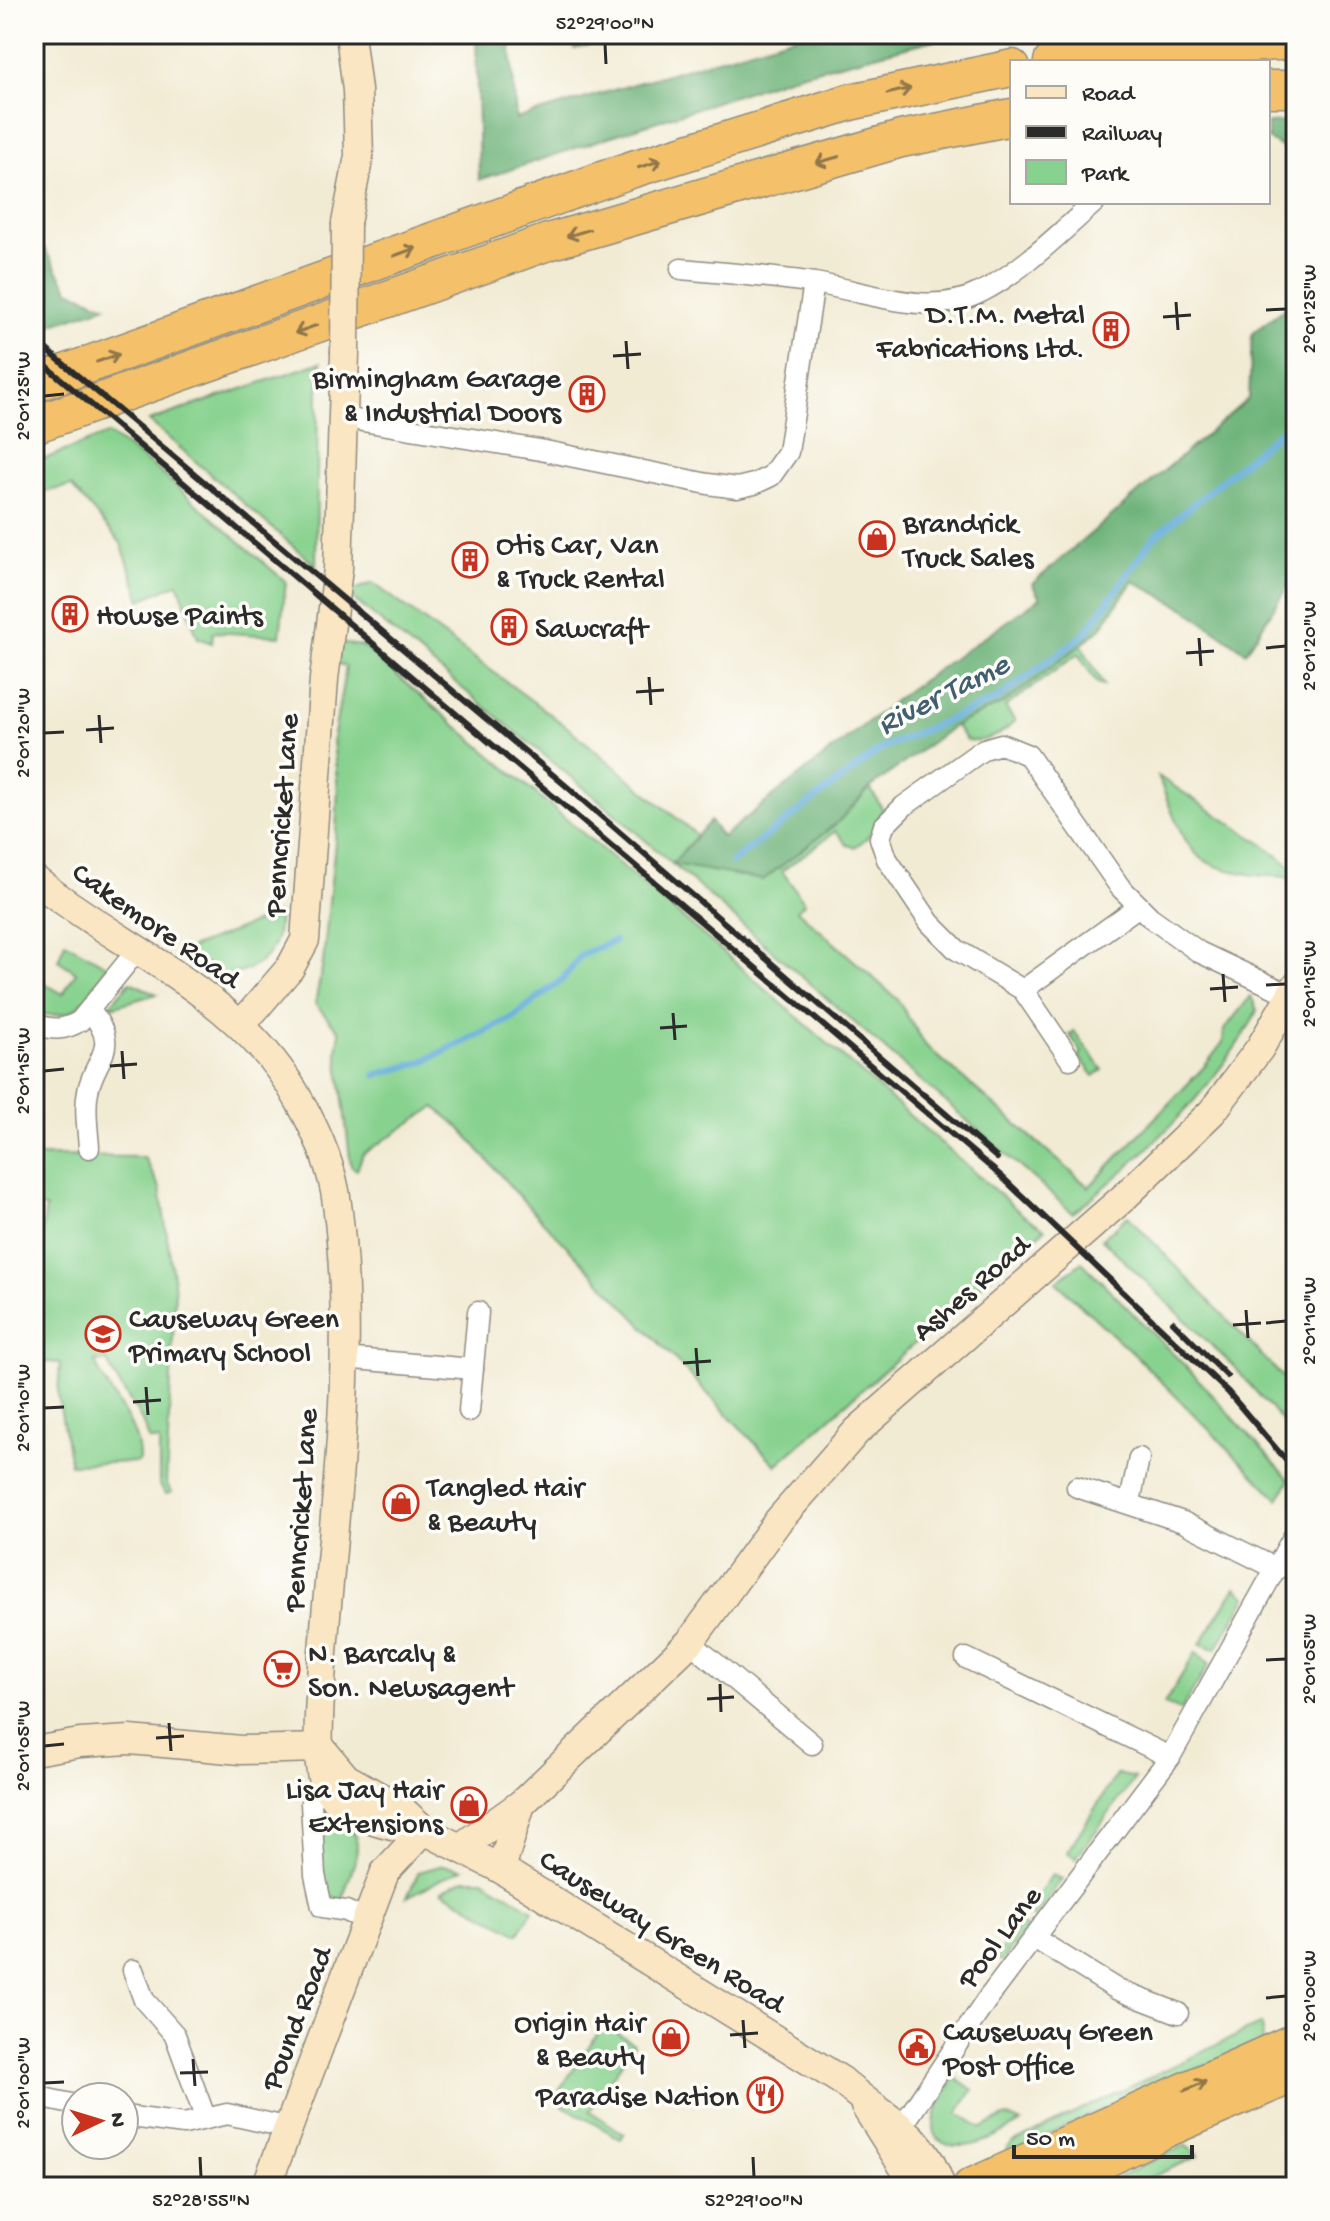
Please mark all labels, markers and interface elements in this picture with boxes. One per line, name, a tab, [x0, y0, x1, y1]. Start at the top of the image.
text: 52°29'00"N	[556, 14, 654, 37]
legend	[1010, 60, 1270, 204]
text: Road	[1082, 81, 1136, 110]
one-way arrow	[886, 83, 912, 98]
text: Railway	[1082, 121, 1162, 150]
one-way arrow	[815, 153, 841, 168]
one-way arrow	[637, 156, 662, 170]
text: Park	[1081, 161, 1130, 190]
one-way arrow	[565, 226, 591, 241]
one-way arrow	[392, 244, 417, 258]
text: 2°01'25"W	[1300, 265, 1323, 353]
place label: D.T.M. Metal Fabrications Ltd.	[875, 300, 1085, 369]
building icon: D.T.M. Metal Fabrications Ltd.	[1092, 311, 1130, 349]
one-way arrow	[294, 323, 319, 337]
one-way arrow	[95, 350, 120, 365]
text: 2°01'25"W	[14, 352, 37, 440]
place label: Birmingham Garage & Industrial Doors	[312, 364, 562, 433]
building icon: Birmingham Garage & Industrial Doors	[568, 375, 606, 413]
place label: Brandrick Truck Sales	[901, 509, 1035, 578]
shop icon: Brandrick Truck Sales	[858, 520, 896, 558]
place label: Otis Car, Van & Truck Rental	[496, 530, 665, 599]
building icon: Otis Car, Van & Truck Rental	[451, 541, 489, 579]
building icon: Howse Paints	[51, 595, 89, 633]
place label: Howse Paints	[96, 601, 264, 636]
text: 2°01'20"W	[1300, 601, 1323, 691]
building icon: Sawcraft	[490, 608, 528, 646]
place label: Sawcraft	[535, 614, 650, 649]
water label: River Tame	[872, 646, 1018, 746]
text: 2°01'20"W	[14, 688, 37, 778]
street label: Penncricket Lane	[260, 712, 309, 919]
street label: Cakemore Road	[64, 857, 247, 1000]
text: 2°01'15"W	[1300, 940, 1323, 1028]
text: 2°01'15"W	[14, 1027, 37, 1115]
street label: Ashes Road	[907, 1228, 1041, 1351]
text: 2°01'10"W	[1300, 1277, 1323, 1365]
place label: Causeway Green Primary School	[128, 1304, 339, 1373]
school or university icon: Causeway Green Primary School	[84, 1315, 122, 1353]
text: 2°01'10"W	[14, 1364, 37, 1452]
street label: Penncricket Lane	[279, 1407, 328, 1614]
place label: Tangled Hair & Beauty	[425, 1473, 587, 1542]
shop icon: Tangled Hair & Beauty	[382, 1484, 420, 1522]
text: 2°01'05"W	[1300, 1614, 1323, 1704]
place label: N. Barcaly & Son. Newsagent	[308, 1639, 516, 1708]
supermarket icon: N. Barcaly & Son. Newsagent	[263, 1650, 301, 1688]
text: 2°01'05"W	[14, 1701, 37, 1791]
place label: Lisa Jay Hair Extensions	[285, 1775, 445, 1844]
shop icon: Lisa Jay Hair Extensions	[450, 1786, 488, 1824]
street label: Causeway Green Road	[531, 1844, 792, 2025]
street label: Pool Lane	[951, 1880, 1052, 1997]
street label: Pound Road	[256, 1941, 343, 2097]
text: 2°01'00"W	[1300, 1950, 1323, 2042]
place label: Origin Hair & Beauty	[514, 2008, 647, 2077]
place label: Causeway Green Post Office	[942, 2017, 1153, 2086]
shop icon: Origin Hair & Beauty	[652, 2019, 690, 2057]
public building icon: Causeway Green Post Office	[898, 2028, 936, 2066]
text: 2°01'00"W	[14, 2037, 37, 2129]
restaurant icon: Paradise Nation	[746, 2076, 784, 2114]
one-way arrow	[1183, 2078, 1207, 2093]
north arrow	[60, 2081, 140, 2161]
place label: Paradise Nation	[535, 2082, 739, 2117]
scale bar	[1014, 2109, 1192, 2159]
text: N	[102, 2112, 129, 2128]
text: 50 m	[1026, 2126, 1075, 2155]
text: 52°28'55"N	[152, 2191, 250, 2214]
text: 52°29'00"N	[705, 2191, 803, 2214]

